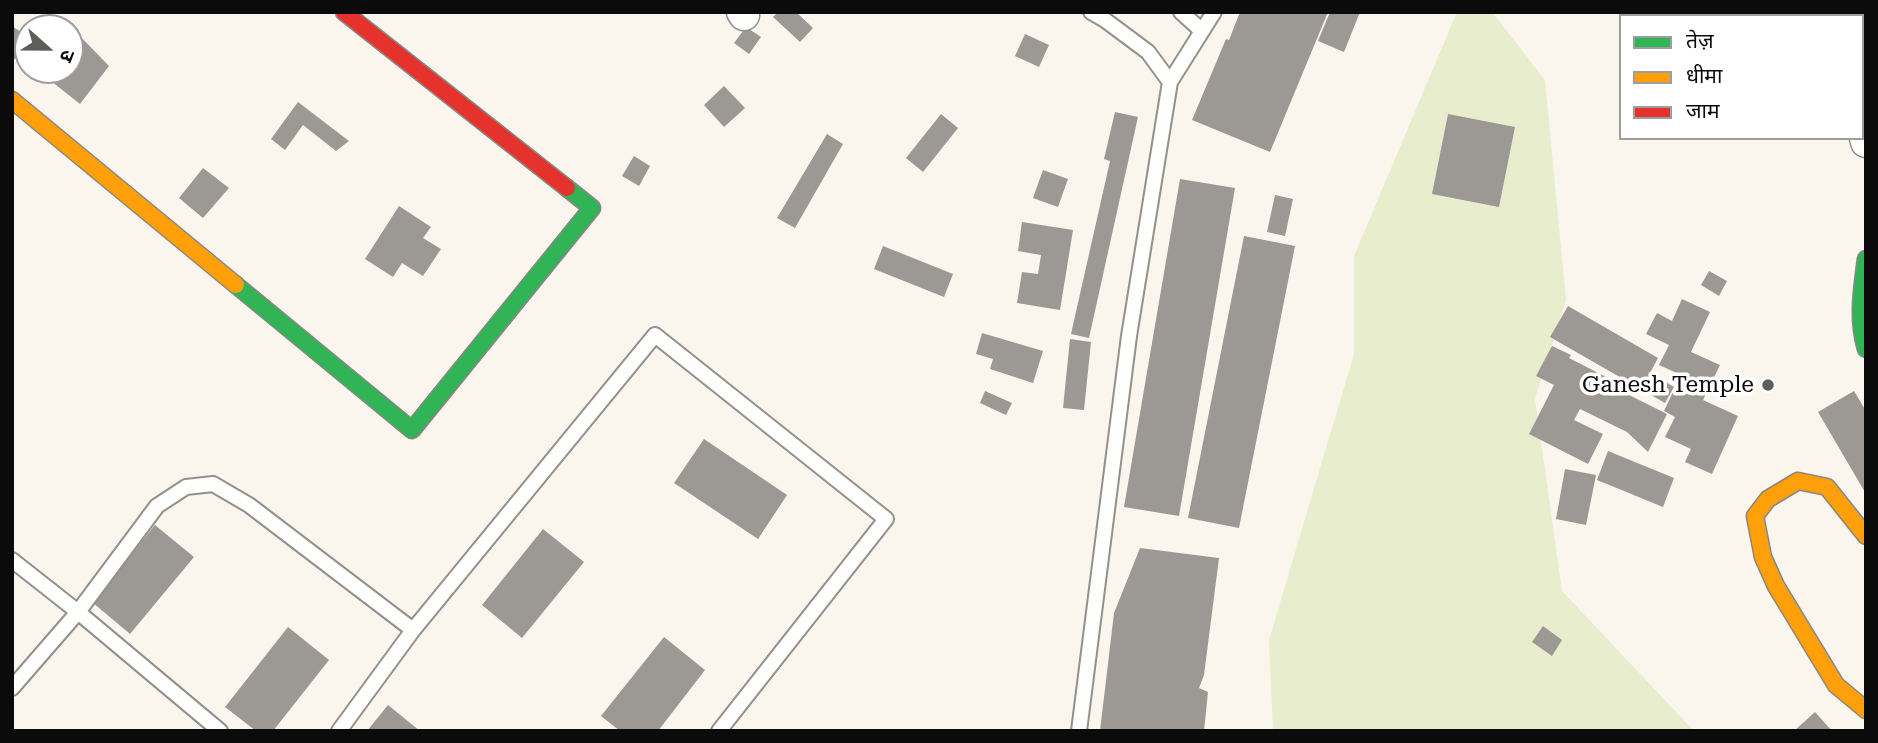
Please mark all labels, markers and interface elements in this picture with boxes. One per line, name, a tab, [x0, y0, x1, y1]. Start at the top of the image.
north arrow	[14, 14, 84, 84]
legend	[1619, 14, 1864, 140]
text: तेज़	[1686, 29, 1714, 53]
text: उ	[54, 47, 80, 65]
text: धीमा	[1686, 64, 1722, 88]
text: जाम	[1686, 99, 1720, 123]
place label: Ganesh Temple	[1582, 371, 1754, 399]
marker: Ganesh Temple	[1760, 377, 1776, 393]

